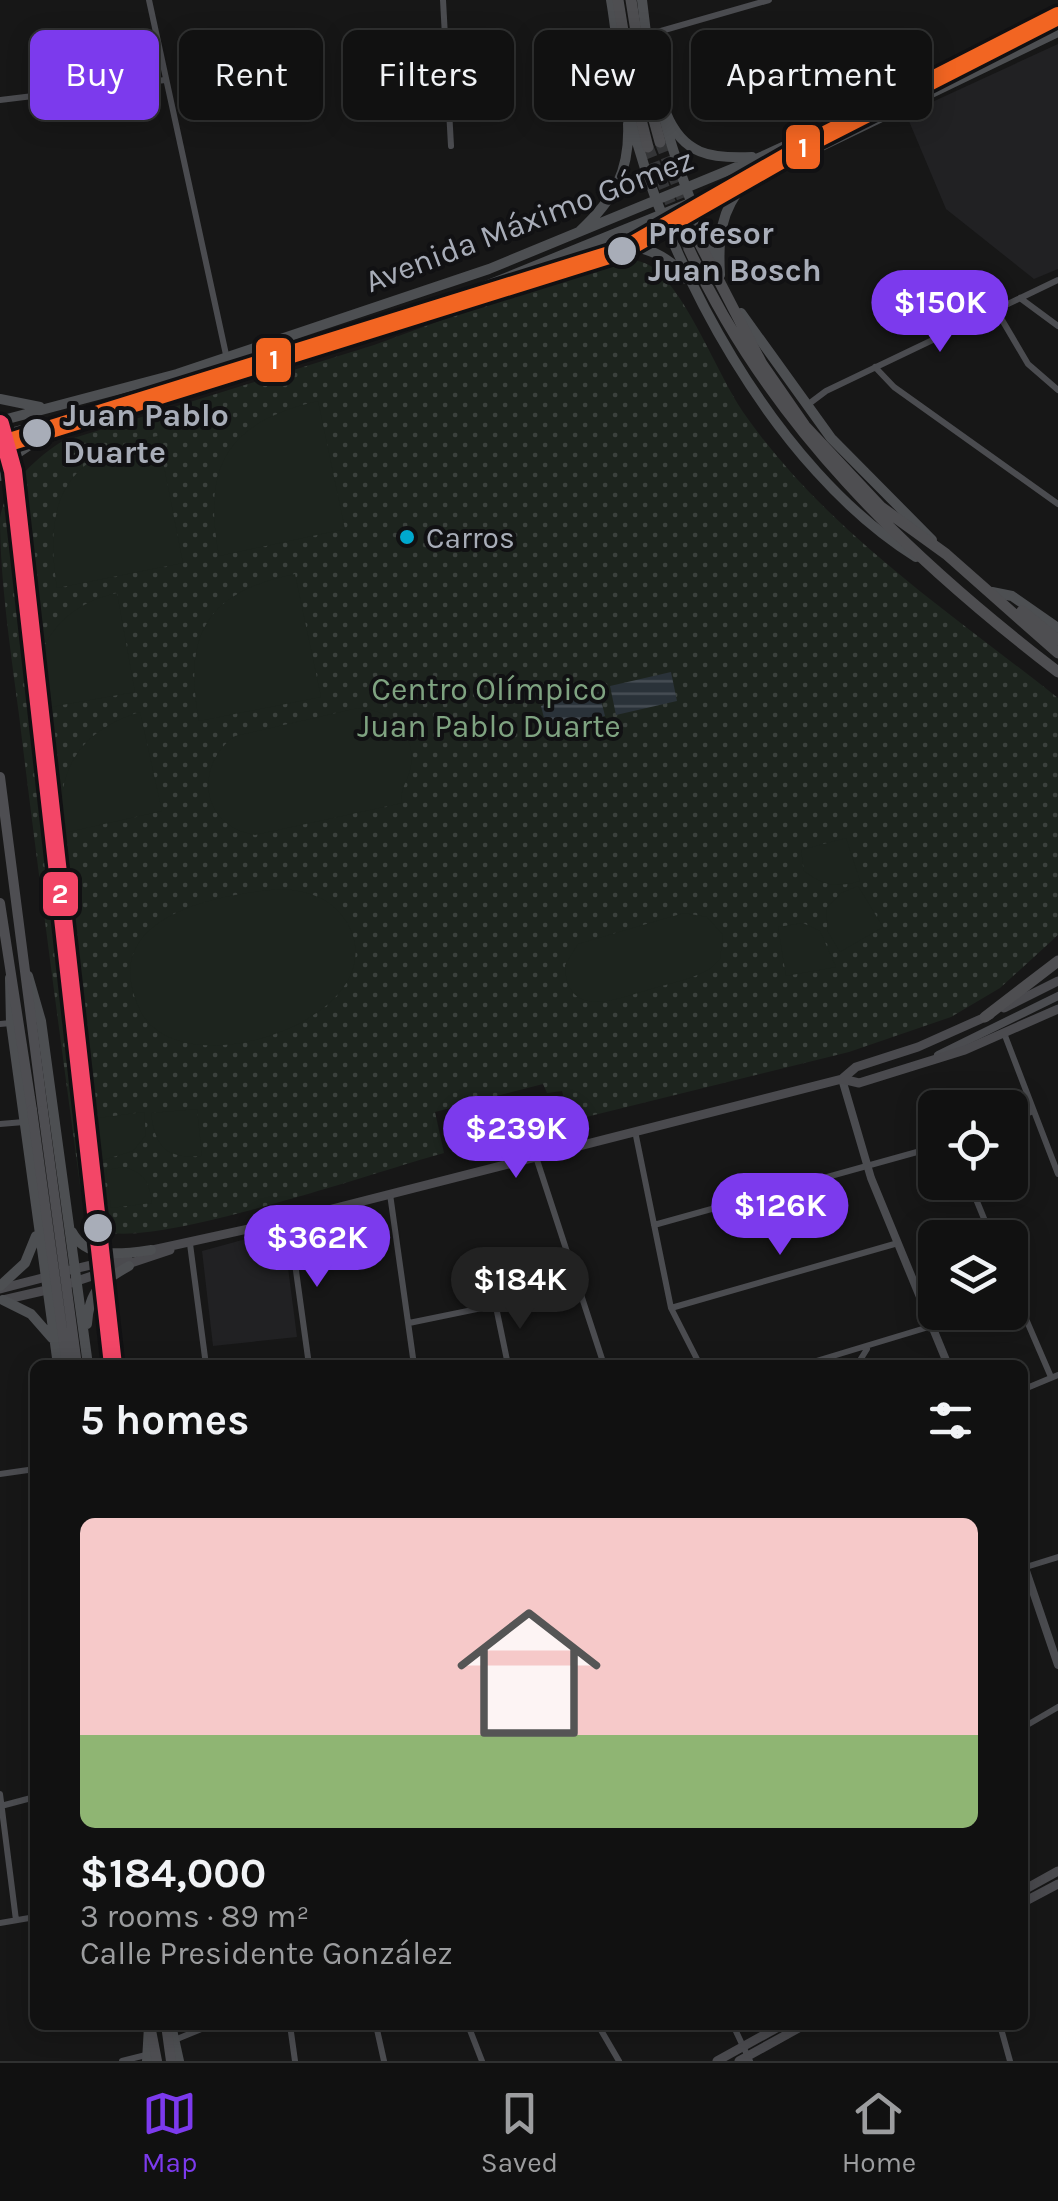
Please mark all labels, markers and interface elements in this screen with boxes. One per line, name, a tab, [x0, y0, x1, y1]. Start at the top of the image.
chip: Buy	[30, 30, 159, 120]
chip: Rent	[179, 30, 323, 120]
chip: Filters	[343, 30, 514, 120]
chip: New	[534, 30, 671, 120]
chip: Apartment	[691, 30, 932, 120]
line badge: 1	[784, 123, 822, 171]
text: 1	[798, 131, 808, 164]
street label: Avenida Máximo Gómez	[360, 141, 698, 300]
place label: Profesor Juan Bosch	[648, 215, 822, 289]
marker: Profesor Juan Bosch	[605, 234, 639, 268]
pin: $150K	[870, 270, 1010, 355]
text: $150K	[893, 284, 987, 321]
line badge: 1	[254, 336, 293, 384]
text: 1	[269, 343, 279, 376]
place label: Juan Pablo Duarte	[63, 397, 229, 471]
marker: Juan Pablo Duarte	[20, 416, 54, 450]
place label: Carros	[426, 520, 515, 556]
marker: Carros	[397, 527, 417, 547]
park label: Centro Olímpico Juan Pablo Duarte	[357, 671, 621, 745]
line badge: 2	[41, 870, 80, 918]
text: 2	[52, 877, 68, 910]
map controls	[918, 1090, 1028, 1330]
button: locate	[918, 1090, 1028, 1200]
pin: $239K	[446, 1096, 586, 1181]
text: $239K	[465, 1110, 567, 1147]
pin: $126K	[710, 1173, 850, 1258]
text: $126K	[733, 1187, 827, 1224]
pin: $362K	[247, 1205, 387, 1290]
unlabelled marker	[81, 1211, 115, 1245]
text: $362K	[266, 1219, 368, 1256]
button: layers	[918, 1220, 1028, 1330]
pin: $184K	[450, 1247, 590, 1332]
text: $184K	[473, 1261, 567, 1298]
icon: filters	[923, 1393, 978, 1448]
text: 5 homes	[80, 1395, 249, 1445]
icon: home	[439, 1583, 619, 1763]
text: $184,000	[80, 1848, 266, 1898]
text: 3 rooms · 89 m²	[80, 1898, 309, 1935]
text: Calle Presidente González	[80, 1935, 453, 1972]
tab: Map	[142, 2086, 197, 2179]
tab: Saved	[481, 2086, 558, 2179]
tab: Home	[842, 2086, 916, 2179]

